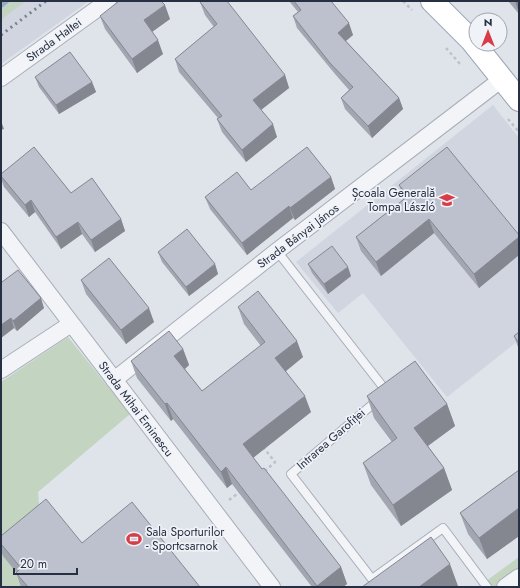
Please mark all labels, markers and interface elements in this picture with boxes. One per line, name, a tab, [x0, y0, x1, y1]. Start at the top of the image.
north arrow	[468, 12, 508, 52]
street label: Strada Haltei	[22, 14, 86, 66]
text: N	[484, 14, 492, 30]
place label: Școala Generală Tompa László	[352, 184, 435, 216]
school or university icon: Școala Generală Tompa László	[438, 191, 456, 209]
street label: Strada Bányai János	[253, 199, 343, 273]
street label: Strada Mihai Eminescu	[94, 357, 178, 461]
street label: Intrarea Garofiței	[293, 404, 369, 474]
place label: Sala Sporturilor - Sportcsarnok	[146, 523, 225, 555]
sports icon: Sala Sporturilor - Sportcsarnok	[125, 530, 143, 548]
scale bar	[14, 550, 77, 576]
text: 20 m	[20, 555, 47, 573]

